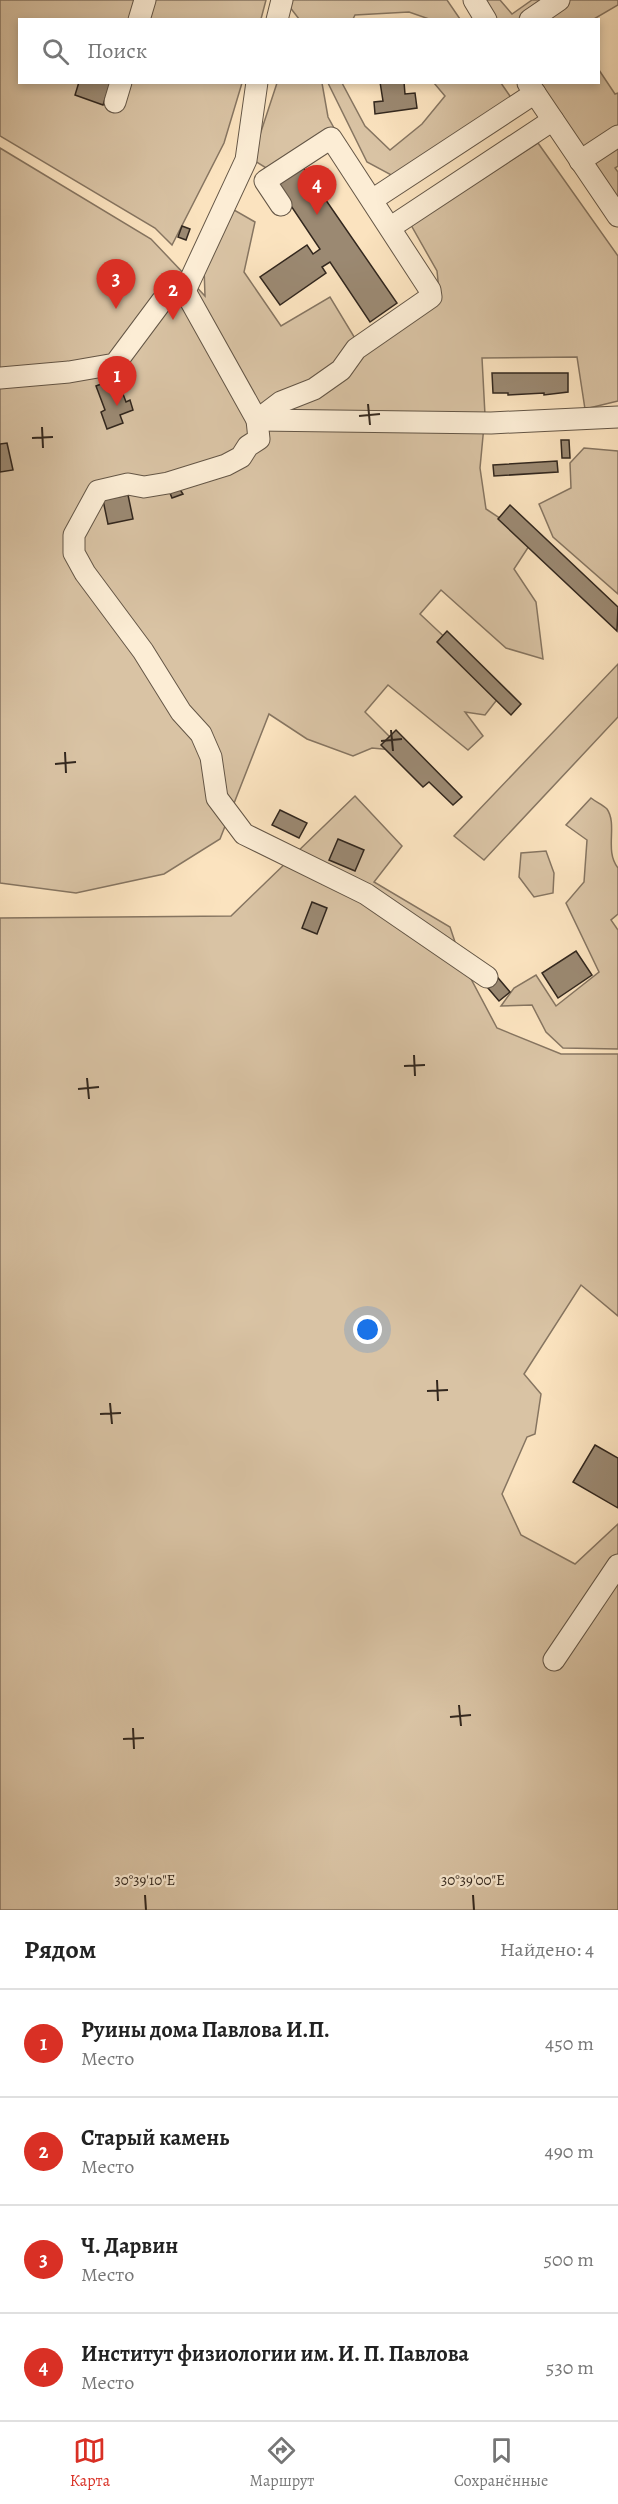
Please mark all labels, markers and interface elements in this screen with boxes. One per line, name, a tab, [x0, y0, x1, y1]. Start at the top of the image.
search box	[18, 18, 600, 84]
icon: search	[39, 35, 72, 68]
text: Поиск	[87, 36, 147, 66]
pin: 4	[298, 166, 336, 215]
pin: 3	[96, 260, 136, 309]
pin: 2	[154, 270, 192, 320]
pin: 1	[98, 356, 136, 406]
your location	[353, 1315, 382, 1344]
text: 30°39'10"E	[115, 1870, 175, 1890]
text: 30°39'00"E	[441, 1870, 505, 1890]
text: Рядом	[24, 1932, 96, 1967]
text: Найдено: 4	[500, 1936, 594, 1963]
text: Руины дома Павлова И.П.	[81, 2015, 330, 2045]
text: 1	[40, 2030, 47, 2057]
text: 450 m	[545, 2030, 594, 2057]
text: Место	[81, 2045, 134, 2072]
text: Старый камень	[81, 2123, 229, 2153]
text: 2	[39, 2138, 48, 2165]
text: 490 m	[545, 2138, 594, 2165]
text: Место	[81, 2153, 134, 2180]
text: Ч. Дарвин	[81, 2231, 178, 2261]
text: 3	[39, 2246, 48, 2273]
text: 500 m	[543, 2246, 594, 2273]
text: Место	[81, 2261, 134, 2288]
text: Институт физиологии им. И. П. Павлова	[81, 2339, 469, 2369]
text: 4	[39, 2354, 48, 2381]
text: 530 m	[546, 2354, 594, 2381]
text: Место	[81, 2369, 134, 2396]
tab: Карта	[70, 2434, 110, 2492]
tab: Маршрут	[250, 2434, 314, 2492]
tab: Сохранённые	[454, 2434, 548, 2492]

